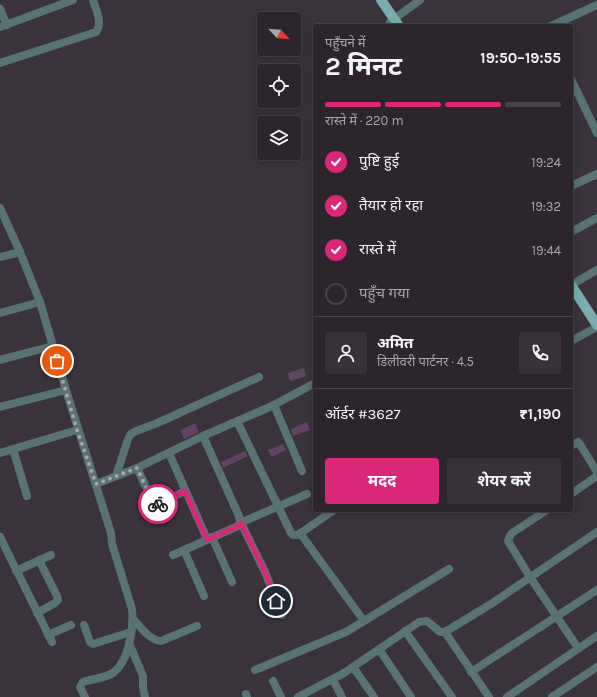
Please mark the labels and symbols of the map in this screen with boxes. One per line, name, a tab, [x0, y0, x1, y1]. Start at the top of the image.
north arrow	[257, 12, 301, 56]
pin	[40, 344, 74, 378]
courier	[138, 484, 178, 524]
pin	[259, 584, 293, 618]

